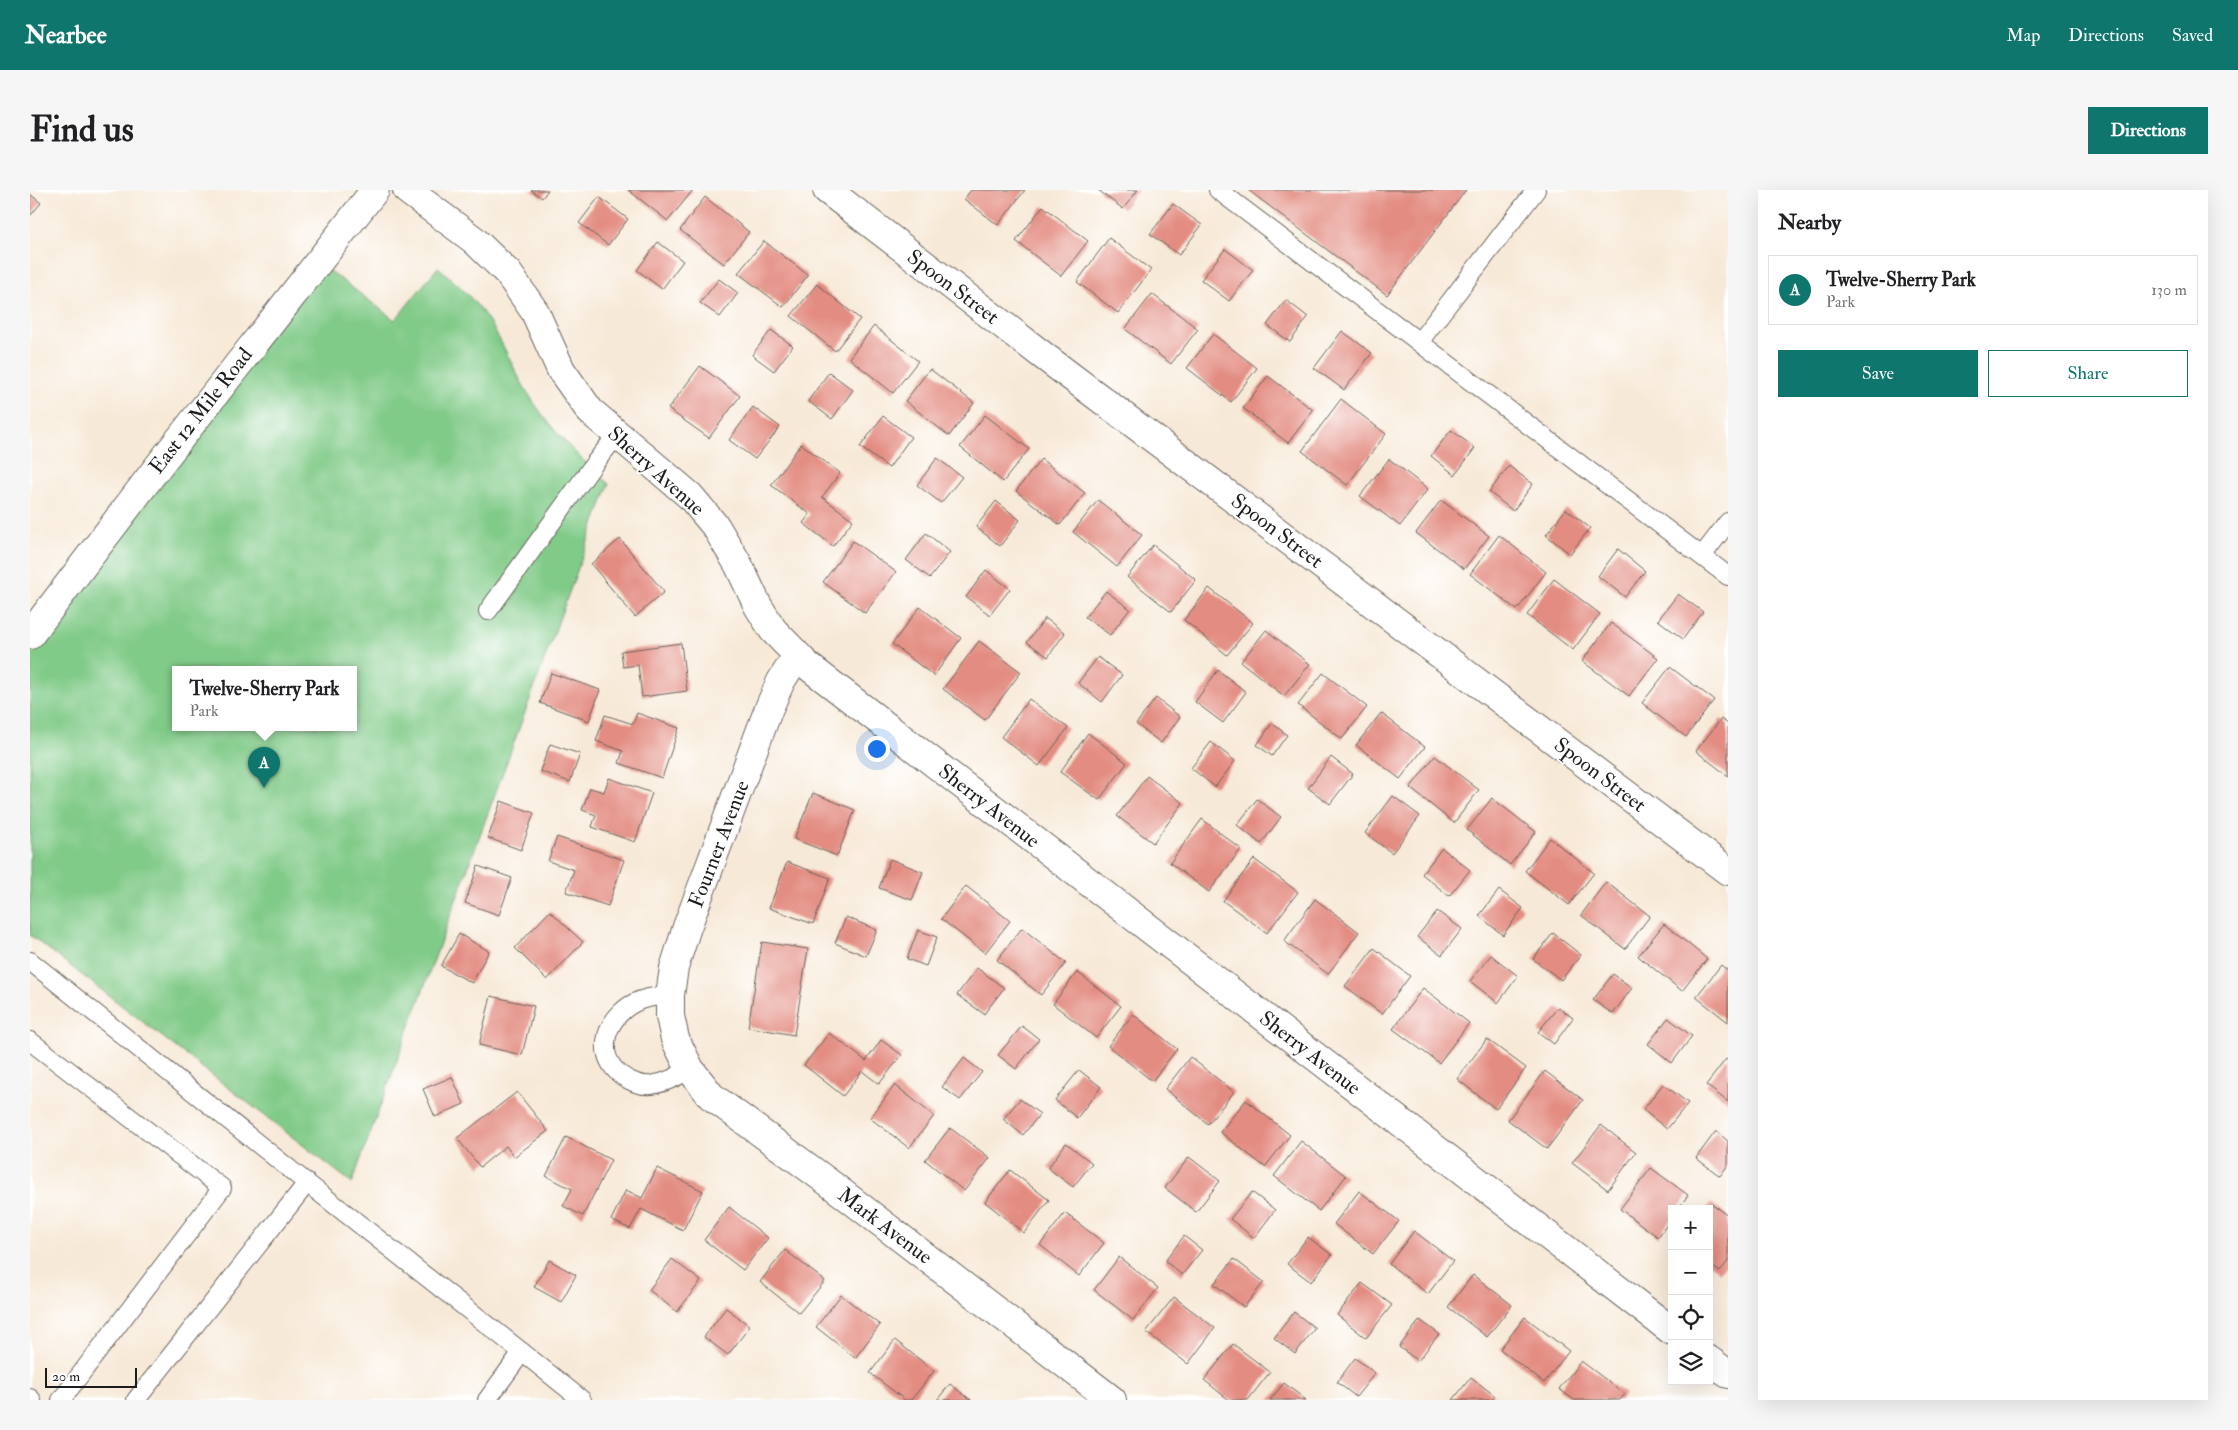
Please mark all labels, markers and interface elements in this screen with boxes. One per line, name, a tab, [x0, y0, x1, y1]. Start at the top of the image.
text: Nearbee	[25, 20, 107, 51]
text: Map	[2007, 24, 2040, 47]
text: Directions	[2068, 24, 2144, 47]
text: Saved	[2172, 24, 2213, 47]
button: Directions	[2088, 107, 2208, 154]
text: Find us	[30, 108, 134, 152]
text: Nearby	[1778, 209, 1841, 236]
street label: Spoon Street	[902, 244, 1005, 331]
text: Twelve-Sherry Park	[1826, 268, 1976, 292]
text: A	[1790, 280, 1800, 300]
text: 130 m	[2151, 280, 2187, 300]
text: Park	[1826, 292, 1855, 312]
street label: East 12 Mile Road	[143, 342, 259, 480]
button: Save	[1778, 350, 1978, 397]
button: Share	[1988, 350, 2188, 397]
street label: Sherry Avenue	[602, 420, 710, 522]
street label: Spoon Street	[1226, 488, 1329, 575]
popup	[172, 666, 357, 731]
text: Twelve-Sherry Park	[190, 677, 339, 701]
text: Park	[190, 701, 219, 721]
street label: Spoon Street	[1549, 732, 1652, 819]
your location	[864, 736, 890, 762]
pin: A	[248, 747, 280, 788]
street label: Sherry Avenue	[933, 758, 1045, 854]
street label: Fourner Avenue	[682, 776, 756, 911]
street label: Sherry Avenue	[1254, 1005, 1366, 1101]
street label: Mark Avenue	[832, 1182, 938, 1271]
map controls	[1668, 1205, 1713, 1385]
button: +	[1668, 1205, 1713, 1250]
button: −	[1668, 1250, 1713, 1295]
button: locate	[1668, 1295, 1713, 1340]
button: layers	[1668, 1340, 1713, 1385]
scale bar	[45, 1365, 138, 1388]
text: 20 m	[52, 1368, 80, 1385]

